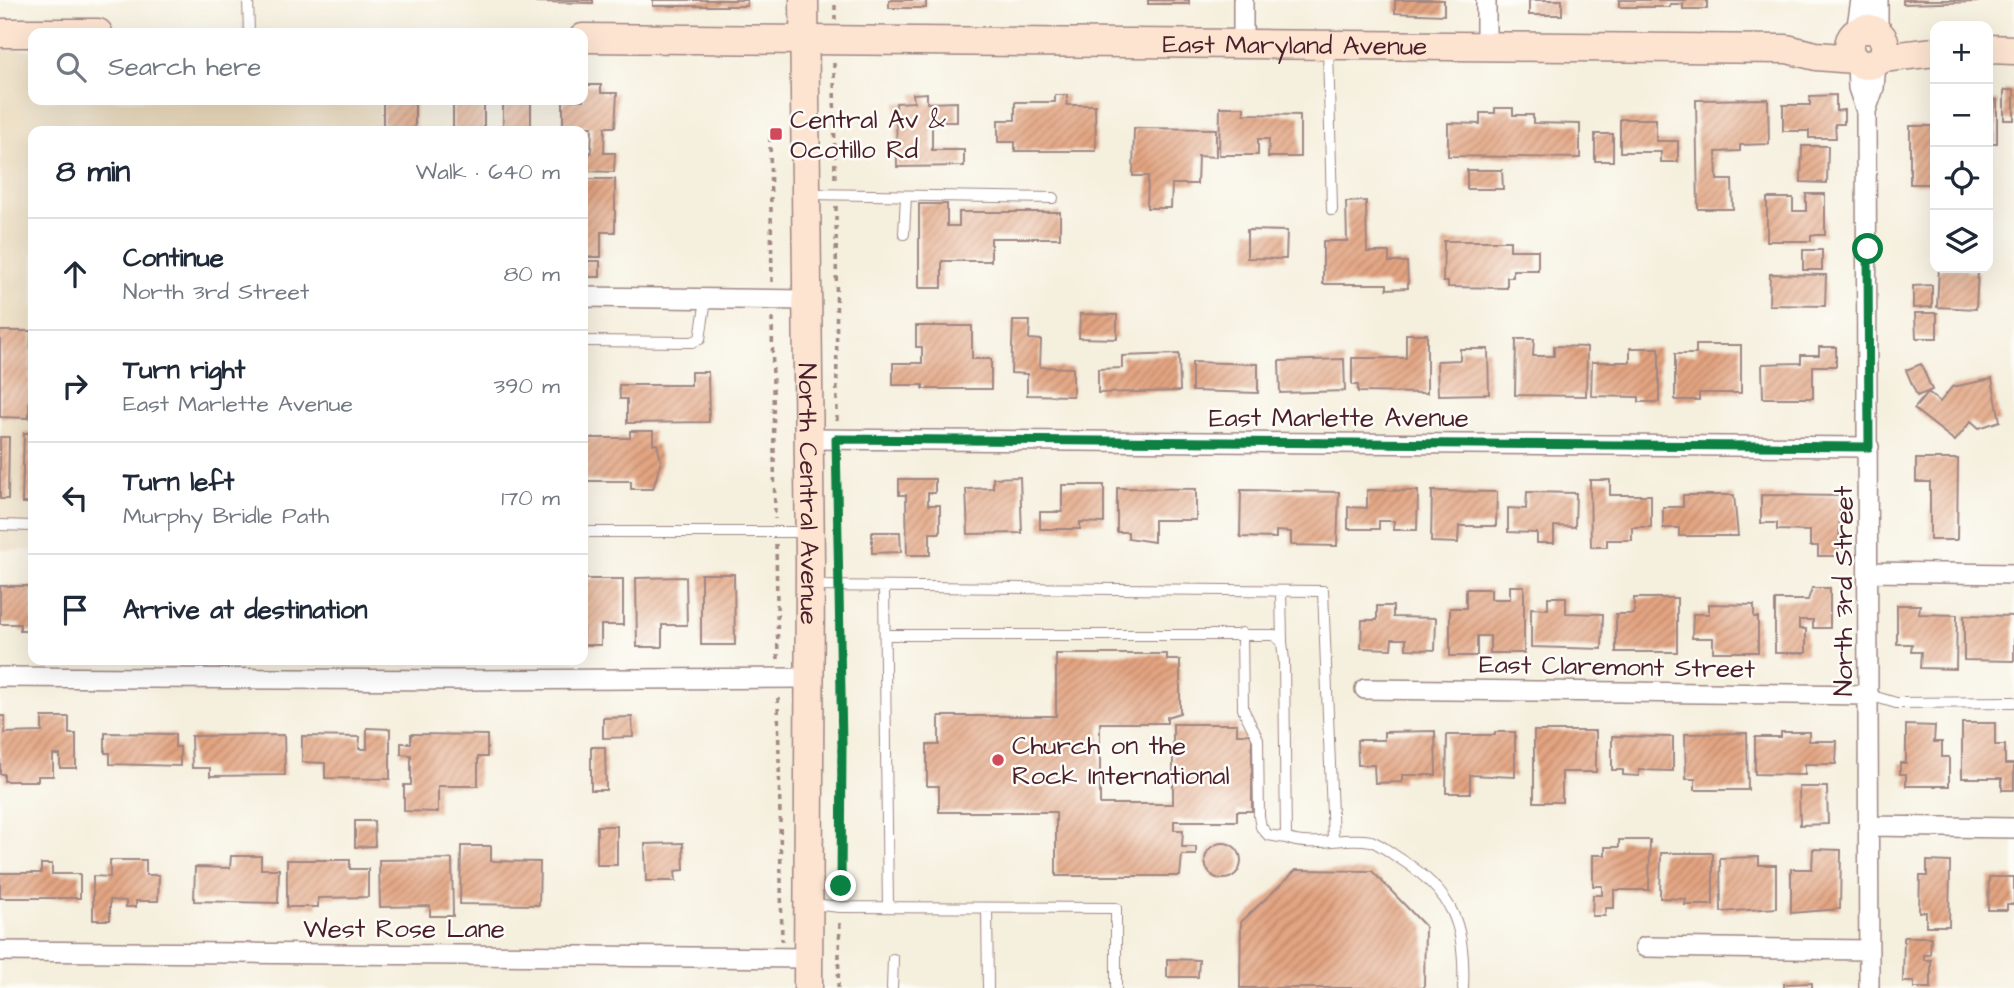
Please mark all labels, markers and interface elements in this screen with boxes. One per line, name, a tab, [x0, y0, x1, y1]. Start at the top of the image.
map controls	[1930, 21, 1993, 273]
button: +	[1930, 21, 1993, 84]
street label: East Maryland Avenue	[1162, 26, 1427, 65]
search box	[28, 28, 588, 105]
icon: search	[52, 48, 90, 86]
text: Search here	[108, 49, 261, 85]
button: −	[1930, 84, 1993, 147]
place label: Central Av & Ocotillo Rd	[790, 102, 947, 168]
marker: Central Av & Ocotillo Rd	[768, 126, 784, 142]
button: locate	[1930, 147, 1993, 210]
text: 8 min	[56, 151, 130, 193]
text: Walk · 640 m	[416, 156, 560, 188]
button: layers	[1930, 210, 1993, 273]
route start	[1852, 233, 1883, 264]
text: Continue	[123, 240, 224, 276]
icon: ahead	[56, 255, 94, 293]
text: 80 m	[503, 258, 560, 290]
text: North 3rd Street	[123, 276, 309, 308]
text: Turn right	[123, 352, 245, 388]
street label: North Central Avenue	[789, 363, 827, 625]
icon: right	[56, 367, 94, 405]
text: 390 m	[494, 370, 560, 402]
text: East Marlette Avenue	[123, 388, 353, 420]
street label: East Marlette Avenue	[1209, 400, 1469, 436]
text: Turn left	[123, 464, 234, 500]
icon: left	[56, 479, 94, 517]
text: 170 m	[501, 482, 560, 514]
street label: North 3rd Street	[1826, 485, 1862, 696]
text: Murphy Bridle Path	[123, 500, 329, 532]
icon: arrive	[56, 591, 94, 629]
text: Arrive at destination	[123, 592, 368, 628]
street label: East Claremont Street	[1479, 647, 1756, 687]
place label: Church on the Rock International	[1012, 728, 1229, 794]
marker: Church on the Rock International	[990, 752, 1006, 768]
route end	[825, 870, 856, 901]
street label: West Rose Lane	[303, 911, 505, 947]

